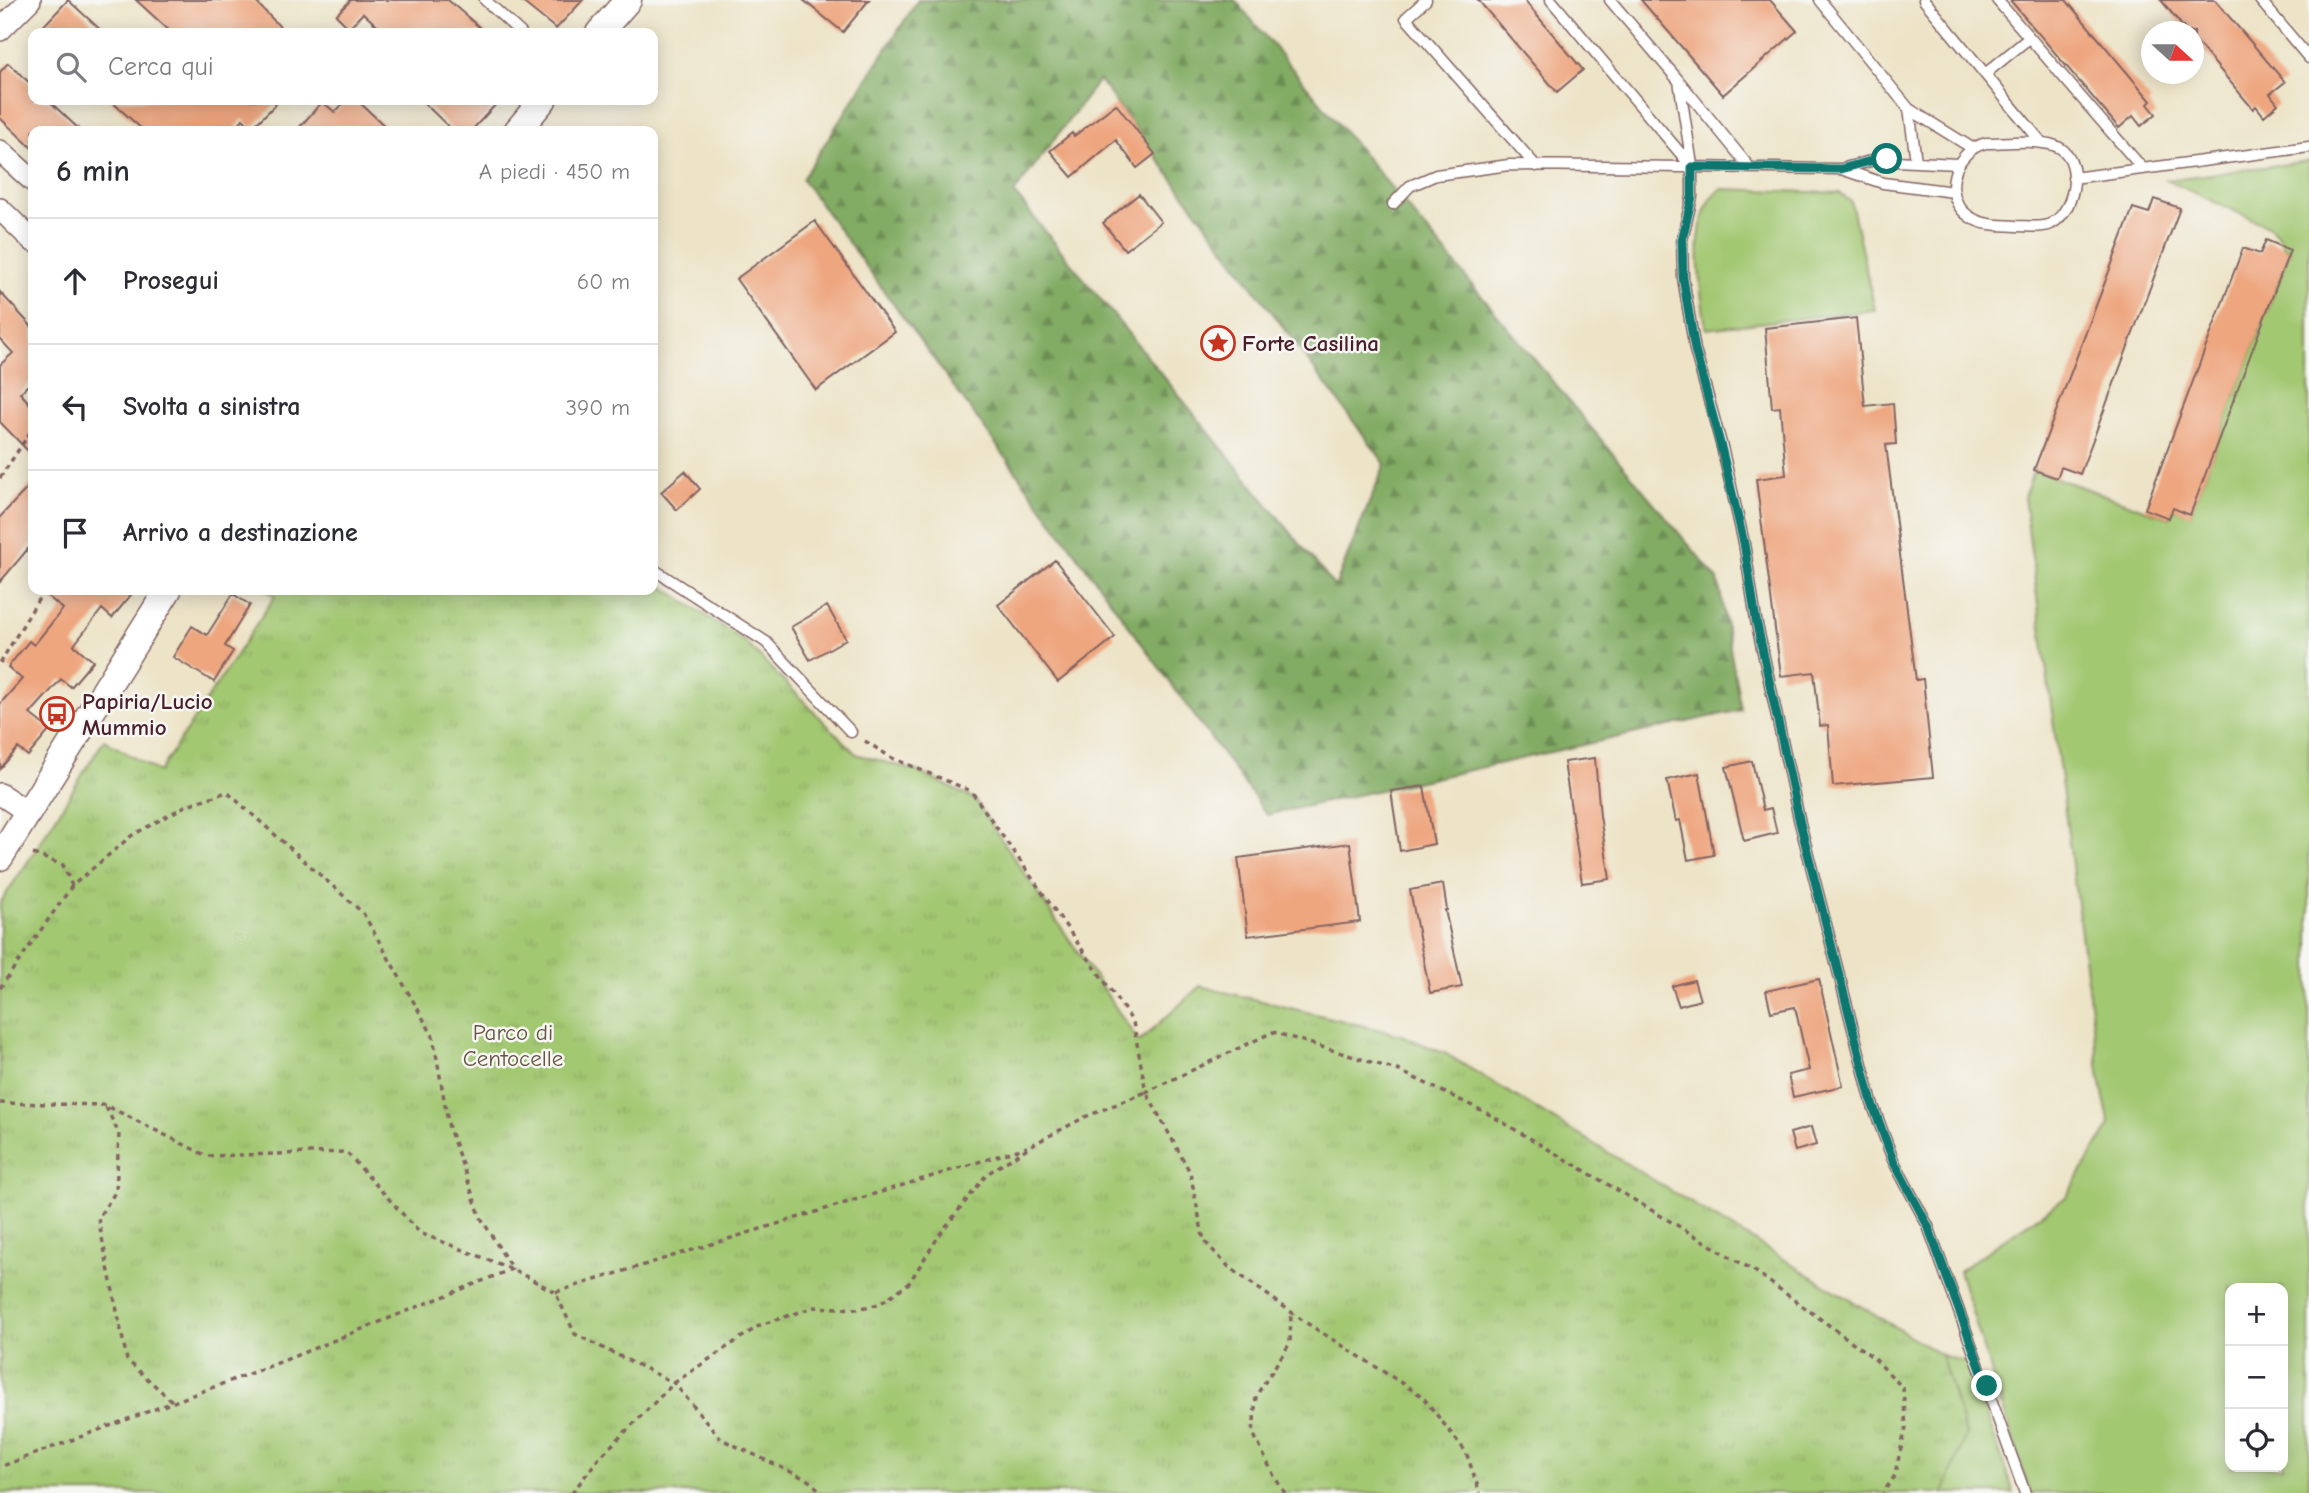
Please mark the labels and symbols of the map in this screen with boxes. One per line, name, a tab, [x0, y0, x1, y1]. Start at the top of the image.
north arrow	[2141, 21, 2204, 84]
route start	[1871, 143, 1902, 174]
place icon: Forte Casilina	[1199, 324, 1237, 362]
place label: Forte Casilina	[1242, 330, 1379, 357]
place label: Papiria/Lucio Mummio	[82, 688, 213, 741]
bus stop icon: Papiria/Lucio Mummio	[38, 695, 76, 733]
park label: Parco di Centocelle	[463, 1019, 563, 1072]
route end	[1971, 1370, 2002, 1401]

